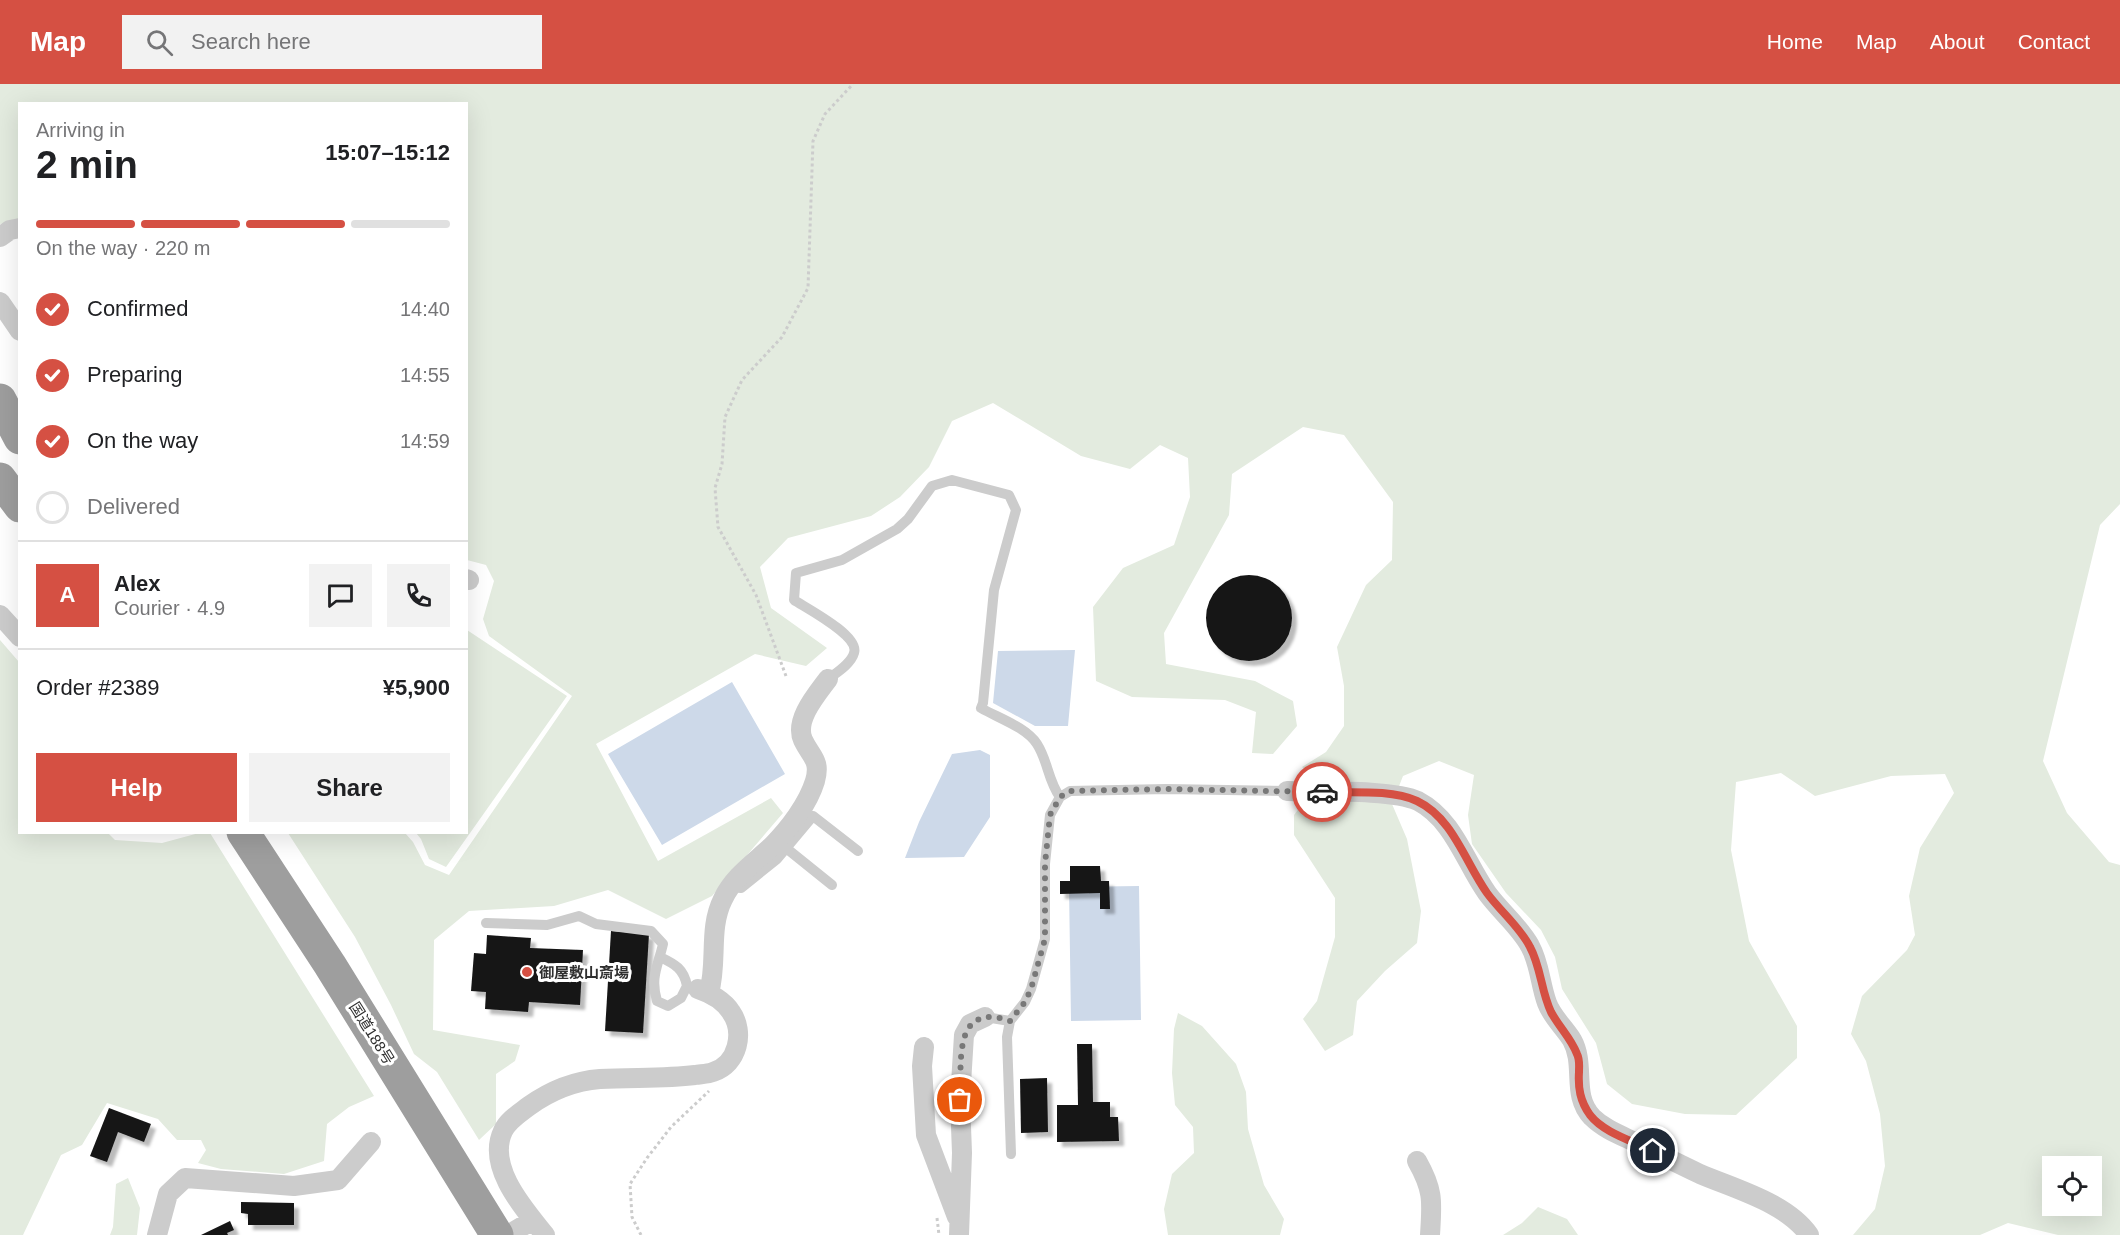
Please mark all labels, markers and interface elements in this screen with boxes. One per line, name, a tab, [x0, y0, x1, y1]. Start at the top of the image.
search box	[122, 15, 542, 69]
text: Map	[30, 26, 86, 57]
icon: search	[143, 26, 176, 59]
text: Search here	[191, 29, 311, 54]
text: Home	[1767, 30, 1823, 53]
text: Map	[1856, 30, 1897, 53]
text: About	[1930, 30, 1985, 53]
text: Contact	[2018, 30, 2090, 53]
text: Arriving in	[36, 119, 125, 141]
text: 15:07–15:12	[325, 140, 450, 165]
text: 2 min	[36, 143, 138, 186]
text: On the way · 220 m	[36, 237, 211, 259]
icon: check	[36, 293, 69, 326]
text: Confirmed	[87, 296, 188, 321]
text: 14:40	[400, 298, 450, 320]
icon: check	[36, 359, 69, 392]
text: Preparing	[87, 362, 182, 387]
text: 14:55	[400, 364, 450, 386]
icon: check	[36, 425, 69, 458]
text: On the way	[87, 428, 198, 453]
text: 14:59	[400, 430, 450, 452]
text: Delivered	[87, 494, 180, 519]
button: chat	[309, 564, 372, 627]
button: phone	[387, 564, 450, 627]
text: Alex	[114, 571, 160, 596]
text: A	[60, 582, 75, 607]
text: Courier · 4.9	[114, 597, 225, 619]
text: Order #2389	[36, 675, 160, 700]
text: ¥5,900	[383, 675, 450, 700]
button: Help	[36, 753, 237, 822]
button: Share	[249, 753, 450, 822]
courier	[1292, 762, 1352, 822]
icon: car	[1306, 776, 1339, 809]
place label: 御屋敷山斎場	[539, 964, 629, 981]
marker: 御屋敷山斎場	[520, 965, 534, 979]
street label: 国道188号	[346, 999, 398, 1067]
pin	[934, 1074, 985, 1125]
icon: bag	[943, 1083, 976, 1116]
pin	[1627, 1125, 1678, 1176]
icon: home	[1636, 1134, 1669, 1167]
map controls	[2042, 1156, 2102, 1216]
button: locate	[2042, 1156, 2102, 1216]

